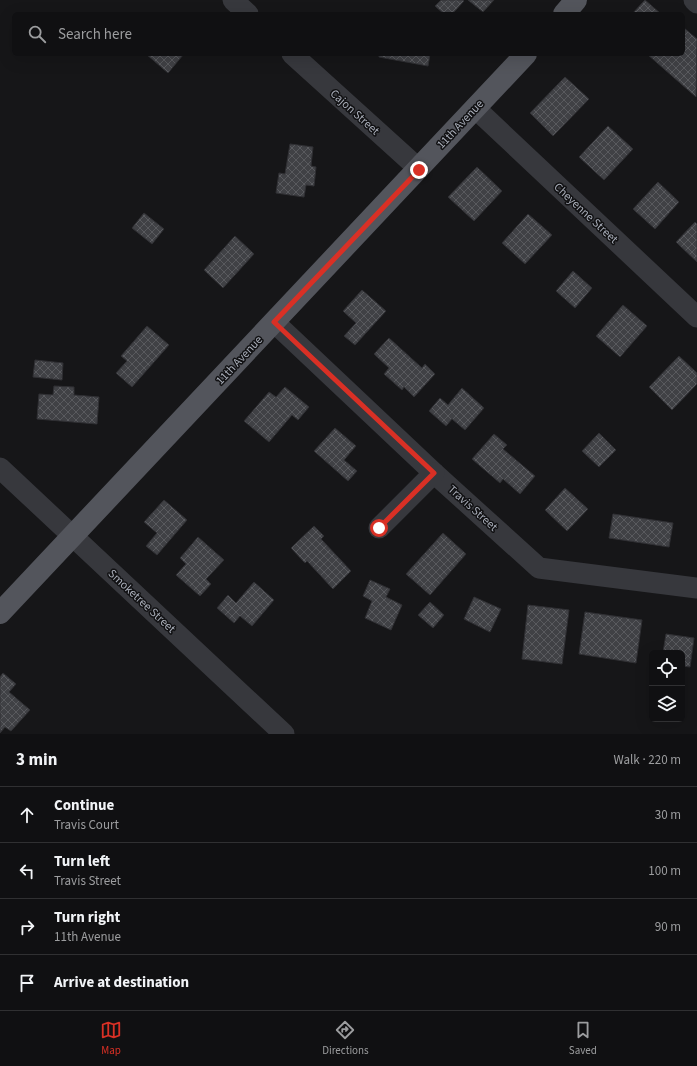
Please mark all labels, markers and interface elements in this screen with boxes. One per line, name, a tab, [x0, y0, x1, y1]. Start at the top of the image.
search box	[12, 12, 685, 56]
icon: search	[26, 23, 48, 45]
text: Search here	[58, 24, 132, 45]
street label: Cajon Street	[326, 86, 383, 139]
street label: 11th Avenue	[433, 96, 488, 153]
route end	[410, 161, 428, 179]
street label: Cheyenne Street	[550, 179, 622, 248]
street label: 11th Avenue	[212, 332, 267, 389]
street label: Travis Street	[444, 481, 501, 535]
route start	[370, 519, 388, 537]
street label: Smoketree Street	[104, 566, 179, 637]
map controls	[649, 650, 685, 722]
button: locate	[649, 650, 685, 686]
button: layers	[649, 686, 685, 722]
text: 3 min	[16, 748, 57, 772]
text: Walk · 220 m	[613, 751, 681, 769]
text: Continue	[54, 795, 114, 816]
icon: ahead	[16, 804, 38, 826]
text: 30 m	[655, 806, 681, 824]
text: Travis Court	[54, 816, 119, 834]
text: Turn left	[54, 851, 110, 872]
icon: left	[16, 860, 38, 882]
text: 100 m	[648, 862, 681, 880]
text: Travis Street	[54, 872, 121, 890]
text: Turn right	[54, 907, 120, 928]
icon: right	[16, 916, 38, 938]
text: 90 m	[655, 918, 681, 936]
text: 11th Avenue	[54, 928, 121, 946]
icon: arrive	[16, 972, 38, 994]
text: Arrive at destination	[54, 972, 189, 993]
tab: Map	[100, 1019, 122, 1058]
tab: Directions	[322, 1019, 369, 1058]
tab: Saved	[569, 1019, 597, 1058]

